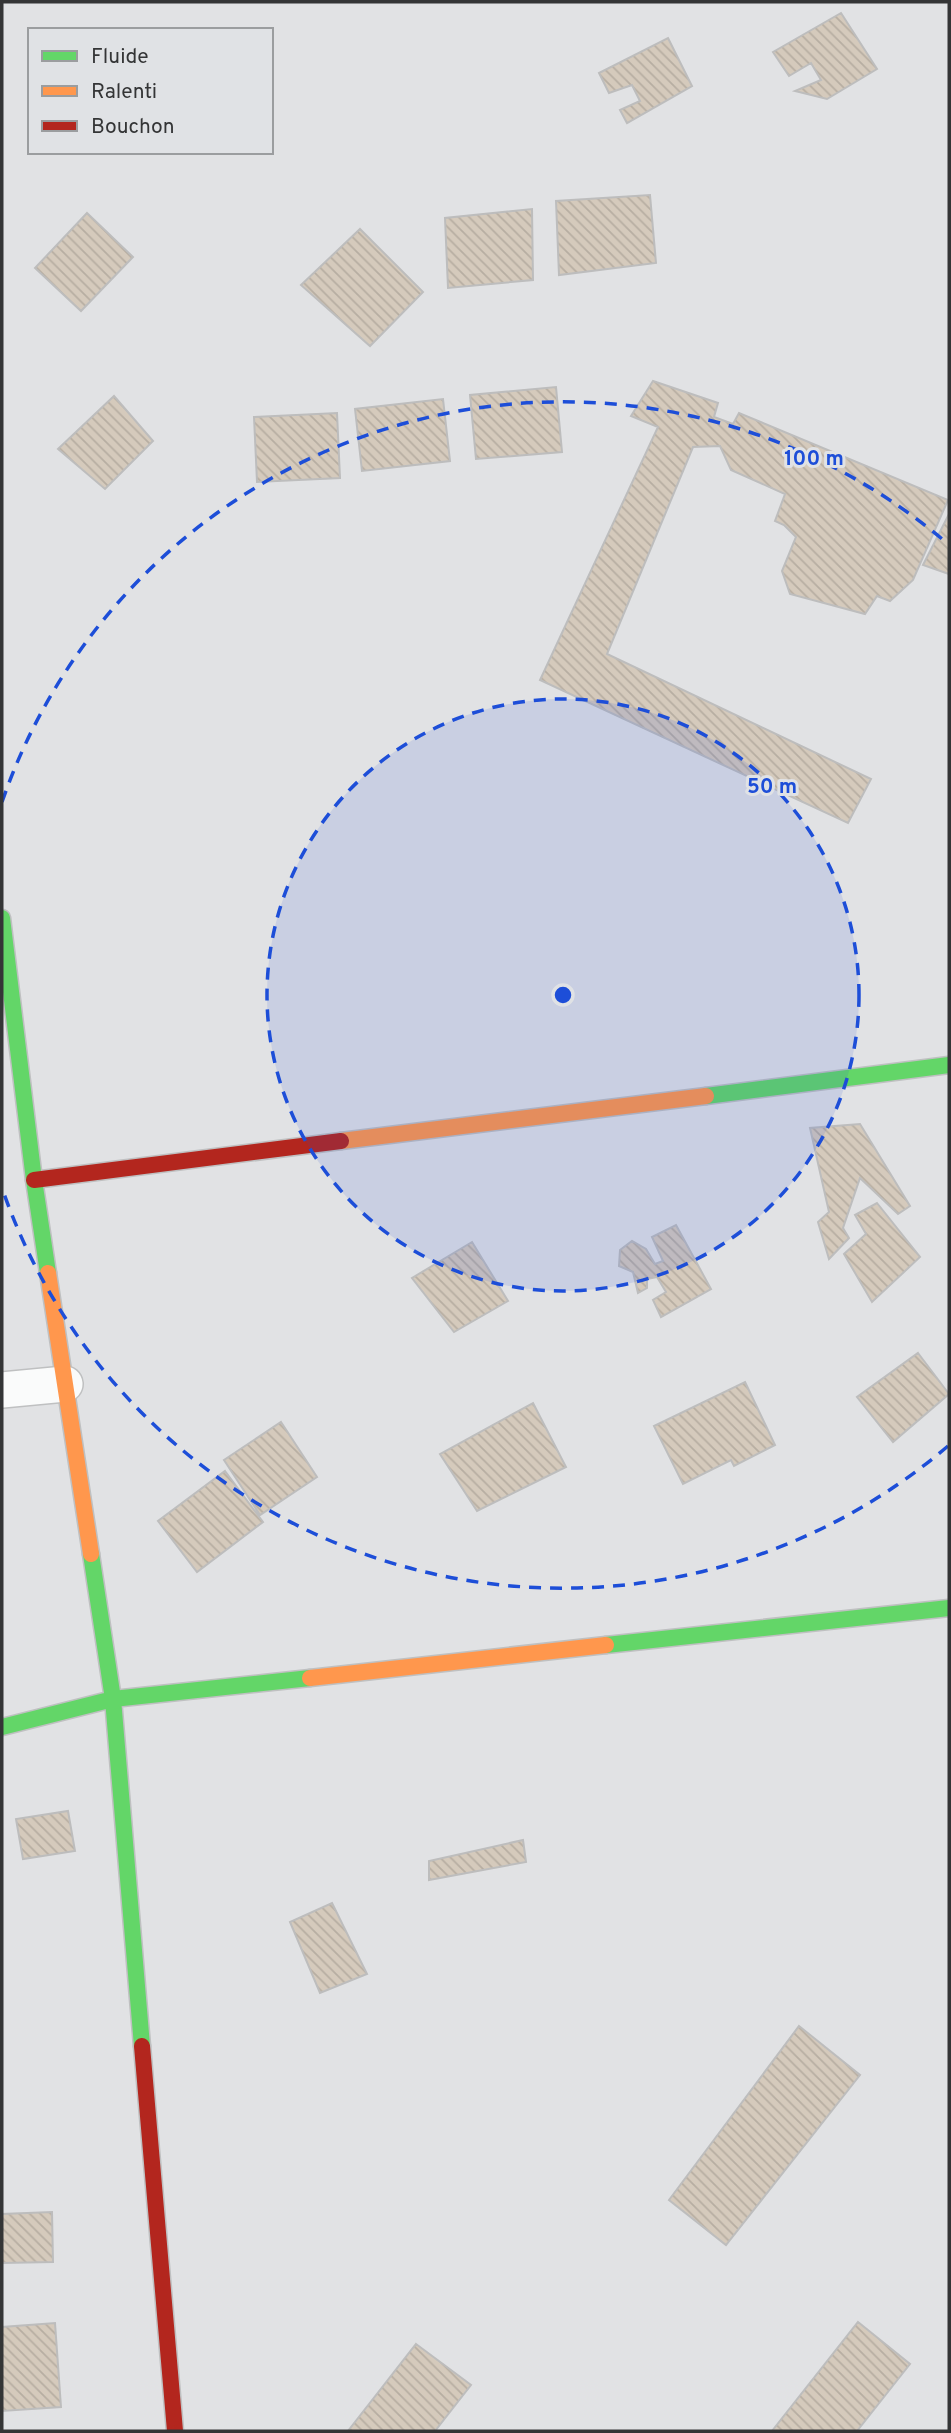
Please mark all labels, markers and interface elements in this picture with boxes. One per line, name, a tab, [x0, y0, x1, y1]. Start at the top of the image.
legend	[28, 28, 273, 154]
text: Fluide	[91, 44, 149, 71]
text: Ralenti	[91, 79, 157, 106]
text: Bouchon	[91, 114, 174, 141]
text: 100 m	[784, 446, 844, 473]
text: 50 m	[747, 774, 797, 801]
centre of rings	[551, 983, 575, 1007]

